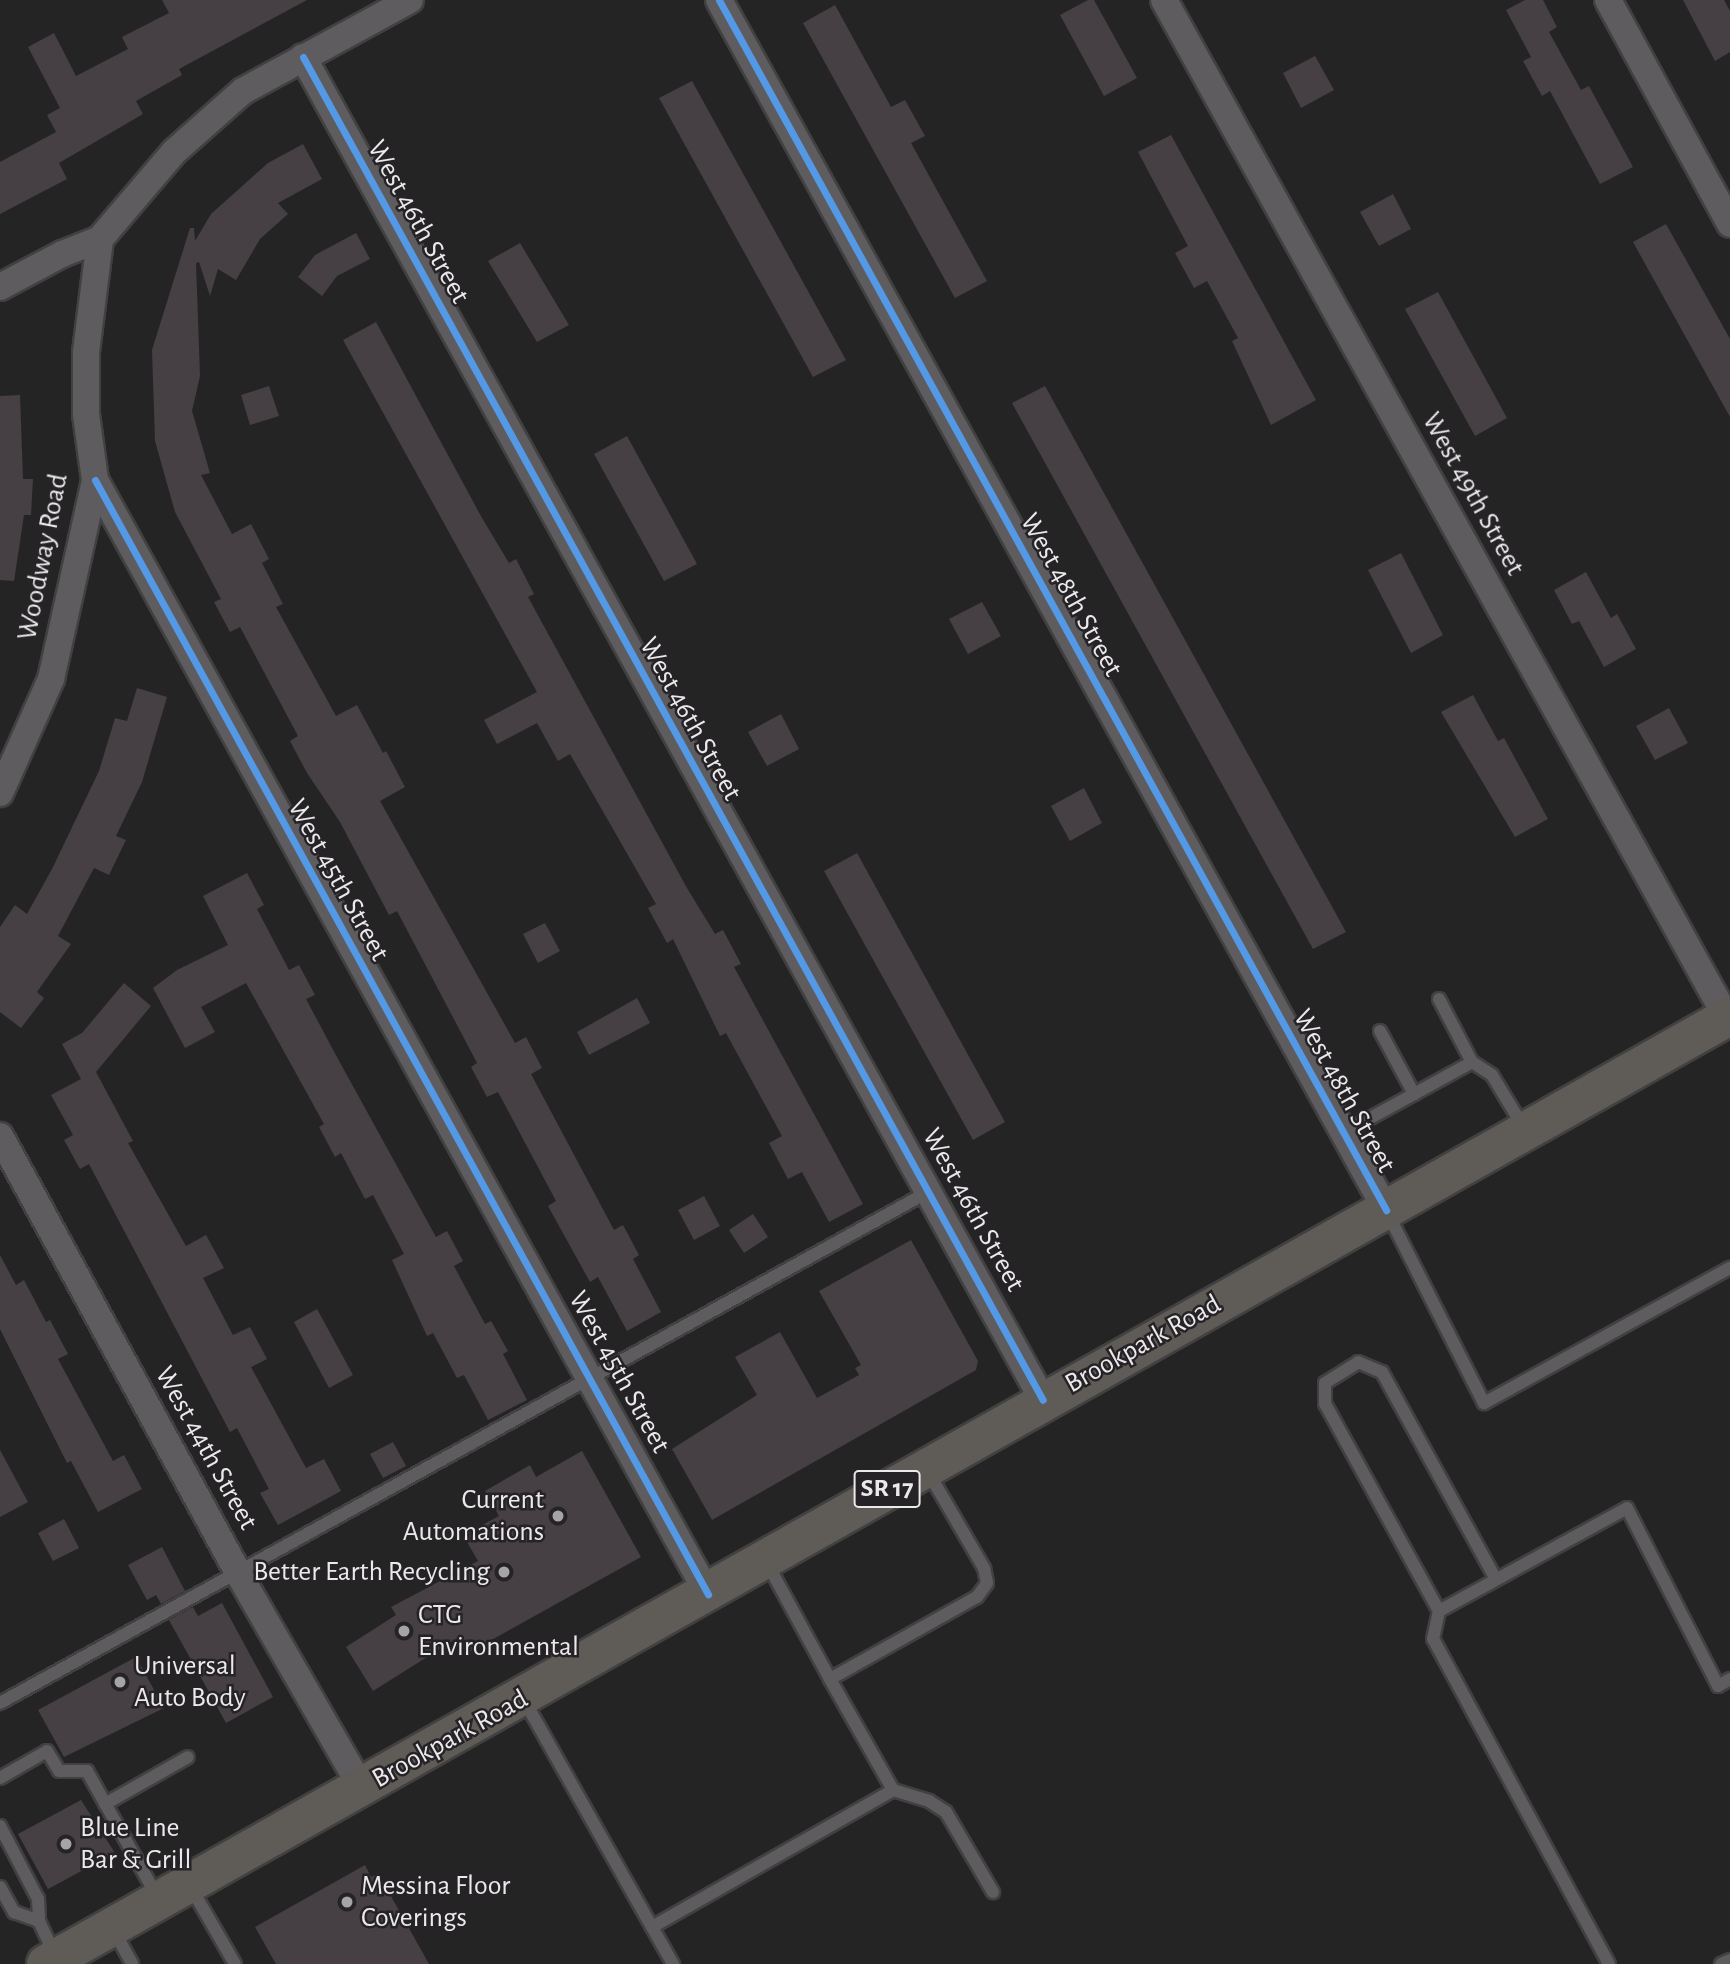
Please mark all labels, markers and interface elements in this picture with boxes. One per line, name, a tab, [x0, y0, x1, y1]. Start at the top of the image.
street label: West 46th Street	[359, 135, 477, 309]
street label: West 49th Street	[1414, 407, 1532, 581]
street label: Woodway Road	[10, 471, 76, 643]
street label: West 48th Street	[1012, 508, 1130, 682]
street label: West 46th Street	[631, 632, 749, 806]
street label: West 45th Street	[280, 793, 396, 967]
street label: West 48th Street	[1285, 1004, 1403, 1178]
street label: West 46th Street	[914, 1123, 1032, 1297]
street label: West 45th Street	[561, 1285, 677, 1459]
street label: Brookpark Road	[1059, 1287, 1227, 1401]
street label: West 44th Street	[147, 1360, 265, 1536]
road number: SR 17	[852, 1466, 922, 1512]
place label: Current Automations	[403, 1483, 544, 1549]
marker: Current Automations	[550, 1508, 566, 1524]
place label: Better Earth Recycling	[253, 1555, 490, 1589]
marker: Better Earth Recycling	[496, 1564, 512, 1580]
place label: CTG Environmental	[418, 1598, 579, 1664]
marker: CTG Environmental	[396, 1623, 412, 1639]
place label: Universal Auto Body	[134, 1649, 246, 1715]
marker: Universal Auto Body	[112, 1674, 128, 1690]
street label: Brookpark Road	[366, 1682, 534, 1796]
place label: Blue Line Bar & Grill	[80, 1811, 191, 1877]
marker: Blue Line Bar & Grill	[58, 1836, 74, 1852]
place label: Messina Floor Coverings	[361, 1869, 510, 1935]
marker: Messina Floor Coverings	[339, 1894, 355, 1910]

